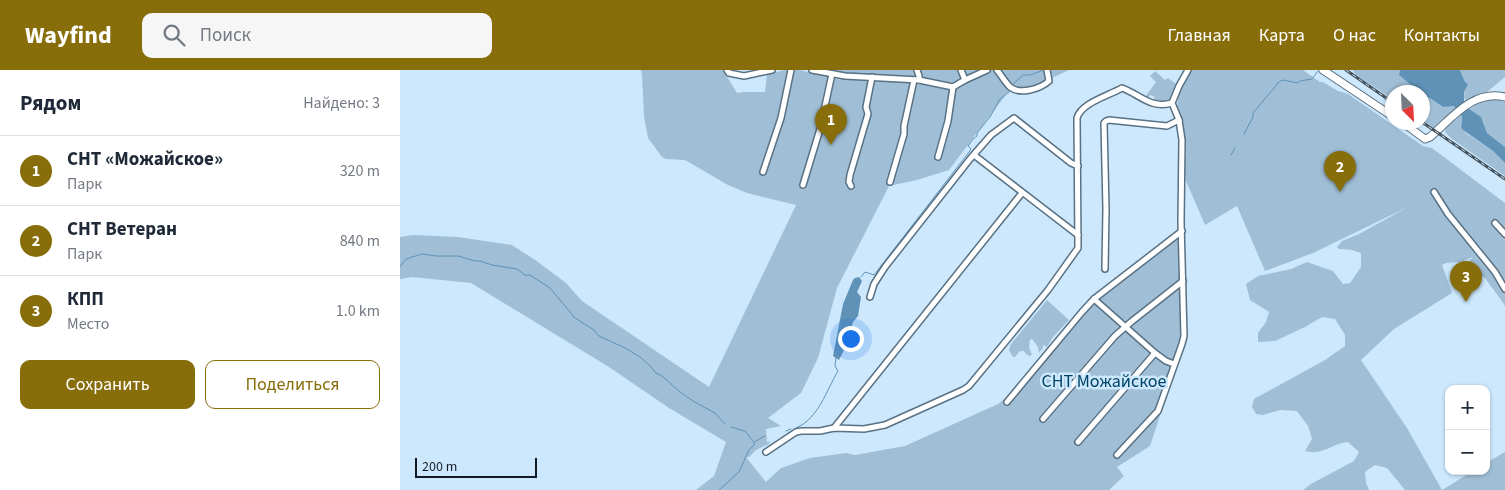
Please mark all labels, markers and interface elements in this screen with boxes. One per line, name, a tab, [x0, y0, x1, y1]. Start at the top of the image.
search box	[142, 13, 492, 58]
text: Wayfind	[25, 18, 112, 53]
icon: search	[160, 21, 188, 49]
text: Поиск	[200, 22, 251, 49]
text: Главная	[1168, 23, 1231, 48]
text: Карта	[1259, 23, 1305, 48]
text: О нас	[1333, 23, 1376, 48]
text: Контакты	[1404, 23, 1480, 48]
north arrow	[1385, 85, 1430, 130]
text: Рядом	[20, 88, 81, 118]
text: Найдено: 3	[303, 92, 380, 114]
pin: 1	[815, 104, 847, 145]
text: СНТ «Можайское»	[67, 146, 223, 173]
pin: 2	[1324, 151, 1356, 192]
text: 1	[32, 160, 40, 182]
text: 320 m	[340, 160, 380, 182]
text: Парк	[67, 173, 102, 195]
text: СНТ Ветеран	[67, 216, 177, 243]
text: 2	[32, 230, 40, 252]
text: 840 m	[340, 230, 380, 252]
text: Парк	[67, 243, 102, 265]
pin: 3	[1450, 261, 1482, 302]
text: КПП	[67, 286, 104, 313]
text: 3	[32, 300, 40, 322]
text: 1.0 km	[336, 300, 380, 322]
text: Место	[67, 313, 110, 335]
your location	[838, 326, 864, 352]
button: Сохранить	[20, 360, 195, 409]
button: Поделиться	[205, 360, 380, 409]
park label: СНТ Можайское	[1041, 369, 1167, 394]
map controls	[1445, 385, 1490, 475]
button: +	[1445, 385, 1490, 430]
button: −	[1445, 430, 1490, 475]
scale bar	[415, 455, 538, 478]
text: 200 m	[422, 457, 457, 477]

